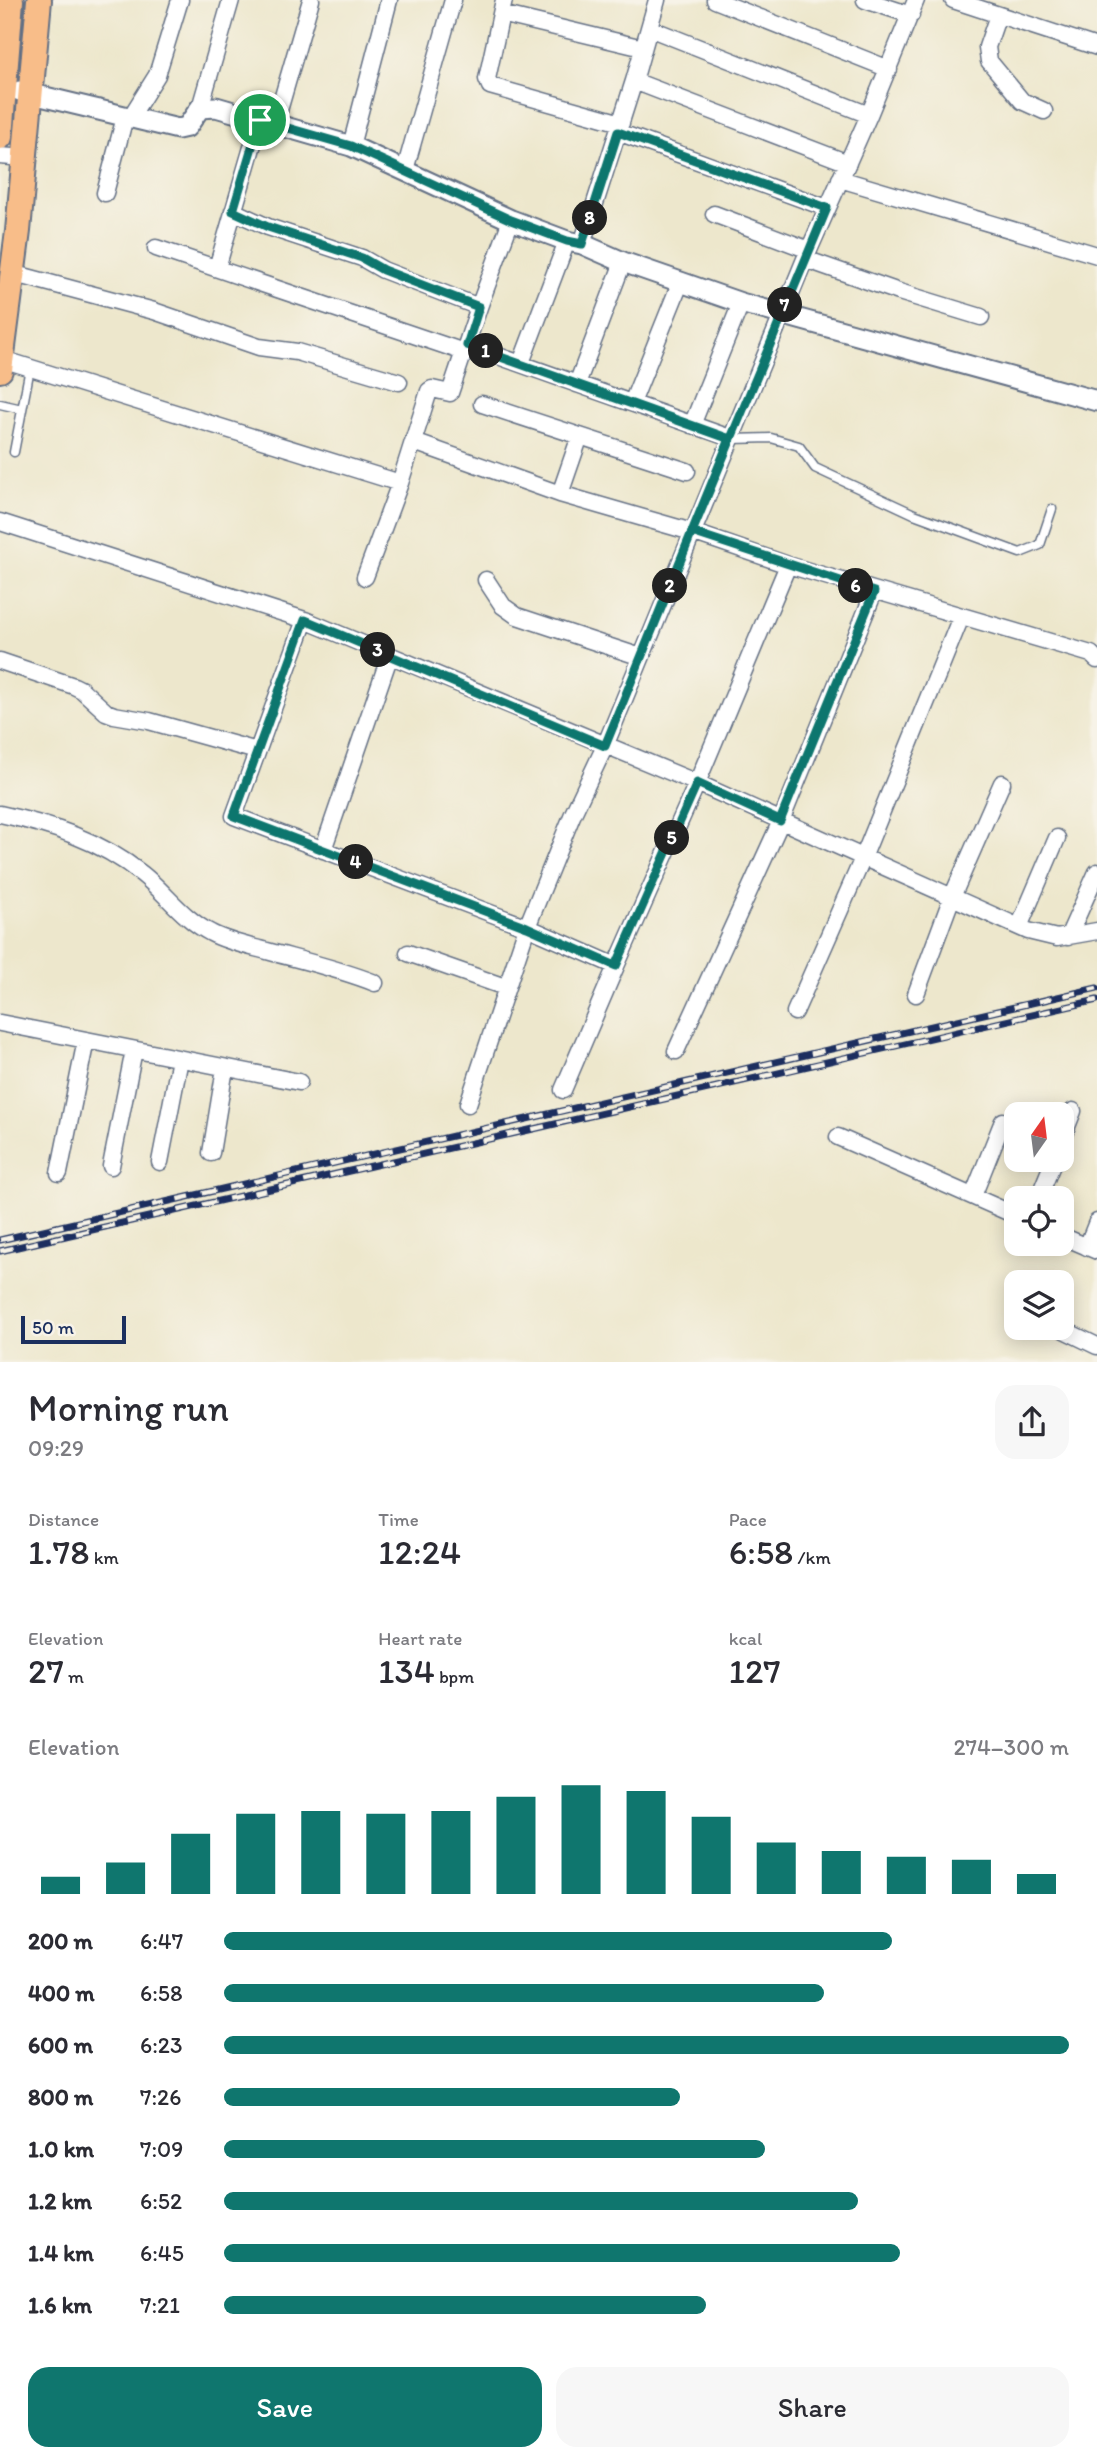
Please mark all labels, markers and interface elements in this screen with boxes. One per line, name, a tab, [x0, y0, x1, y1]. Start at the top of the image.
pin	[230, 90, 290, 150]
icon: arrive	[241, 101, 279, 139]
pin: 8	[572, 200, 608, 235]
text: 8	[584, 206, 595, 229]
pin: 7	[768, 288, 802, 322]
text: 7	[780, 293, 789, 316]
pin: 1	[468, 334, 504, 368]
text: 1	[481, 339, 490, 362]
pin: 2	[652, 568, 688, 604]
pin: 6	[838, 568, 874, 604]
text: 2	[665, 574, 675, 597]
text: 6	[850, 574, 861, 597]
pin: 3	[360, 632, 396, 668]
text: 3	[372, 638, 383, 661]
pin: 5	[654, 820, 690, 856]
text: 5	[667, 826, 676, 849]
pin: 4	[338, 844, 374, 880]
text: 4	[350, 850, 361, 873]
north arrow	[1004, 1102, 1074, 1172]
map controls	[1004, 1102, 1074, 1340]
button: locate	[1004, 1186, 1074, 1256]
button: layers	[1004, 1270, 1074, 1340]
scale bar	[21, 1313, 126, 1345]
text: 50 m	[32, 1316, 74, 1339]
text: Morning run	[28, 1385, 229, 1431]
button: share	[995, 1385, 1069, 1459]
text: 09:29	[28, 1434, 84, 1462]
text: Distance	[28, 1508, 99, 1531]
text: Time	[378, 1508, 419, 1531]
text: Pace	[729, 1508, 767, 1531]
text: 1.78	[28, 1531, 89, 1573]
text: 12:24	[378, 1531, 461, 1573]
text: 6:58	[729, 1531, 793, 1573]
text: km	[89, 1546, 119, 1569]
text: /km	[793, 1546, 831, 1569]
text: Elevation	[28, 1627, 104, 1650]
text: Heart rate	[378, 1627, 462, 1650]
text: kcal	[729, 1627, 762, 1650]
text: 27	[28, 1650, 64, 1692]
text: 134	[378, 1650, 435, 1692]
text: 127	[729, 1650, 781, 1692]
text: m	[64, 1665, 84, 1688]
text: bpm	[435, 1665, 474, 1688]
text: Elevation	[28, 1733, 119, 1761]
text: 274–300 m	[953, 1733, 1069, 1761]
text: 200 m	[28, 1927, 93, 1955]
text: 6:47	[140, 1927, 183, 1955]
text: 400 m	[28, 1979, 95, 2007]
text: 6:58	[140, 1979, 182, 2007]
text: 600 m	[28, 2031, 93, 2059]
text: 6:23	[140, 2031, 182, 2059]
text: 800 m	[28, 2083, 93, 2111]
text: 7:26	[140, 2083, 181, 2111]
text: 1.0 km	[28, 2135, 94, 2163]
text: 7:09	[140, 2135, 183, 2163]
text: 1.2 km	[28, 2187, 92, 2215]
text: 6:52	[140, 2187, 182, 2215]
text: 1.4 km	[28, 2239, 94, 2267]
text: 6:45	[140, 2239, 184, 2267]
text: 1.6 km	[28, 2291, 92, 2319]
text: 7:21	[140, 2291, 180, 2319]
button: Save	[28, 2367, 542, 2447]
button: Share	[556, 2367, 1069, 2447]

